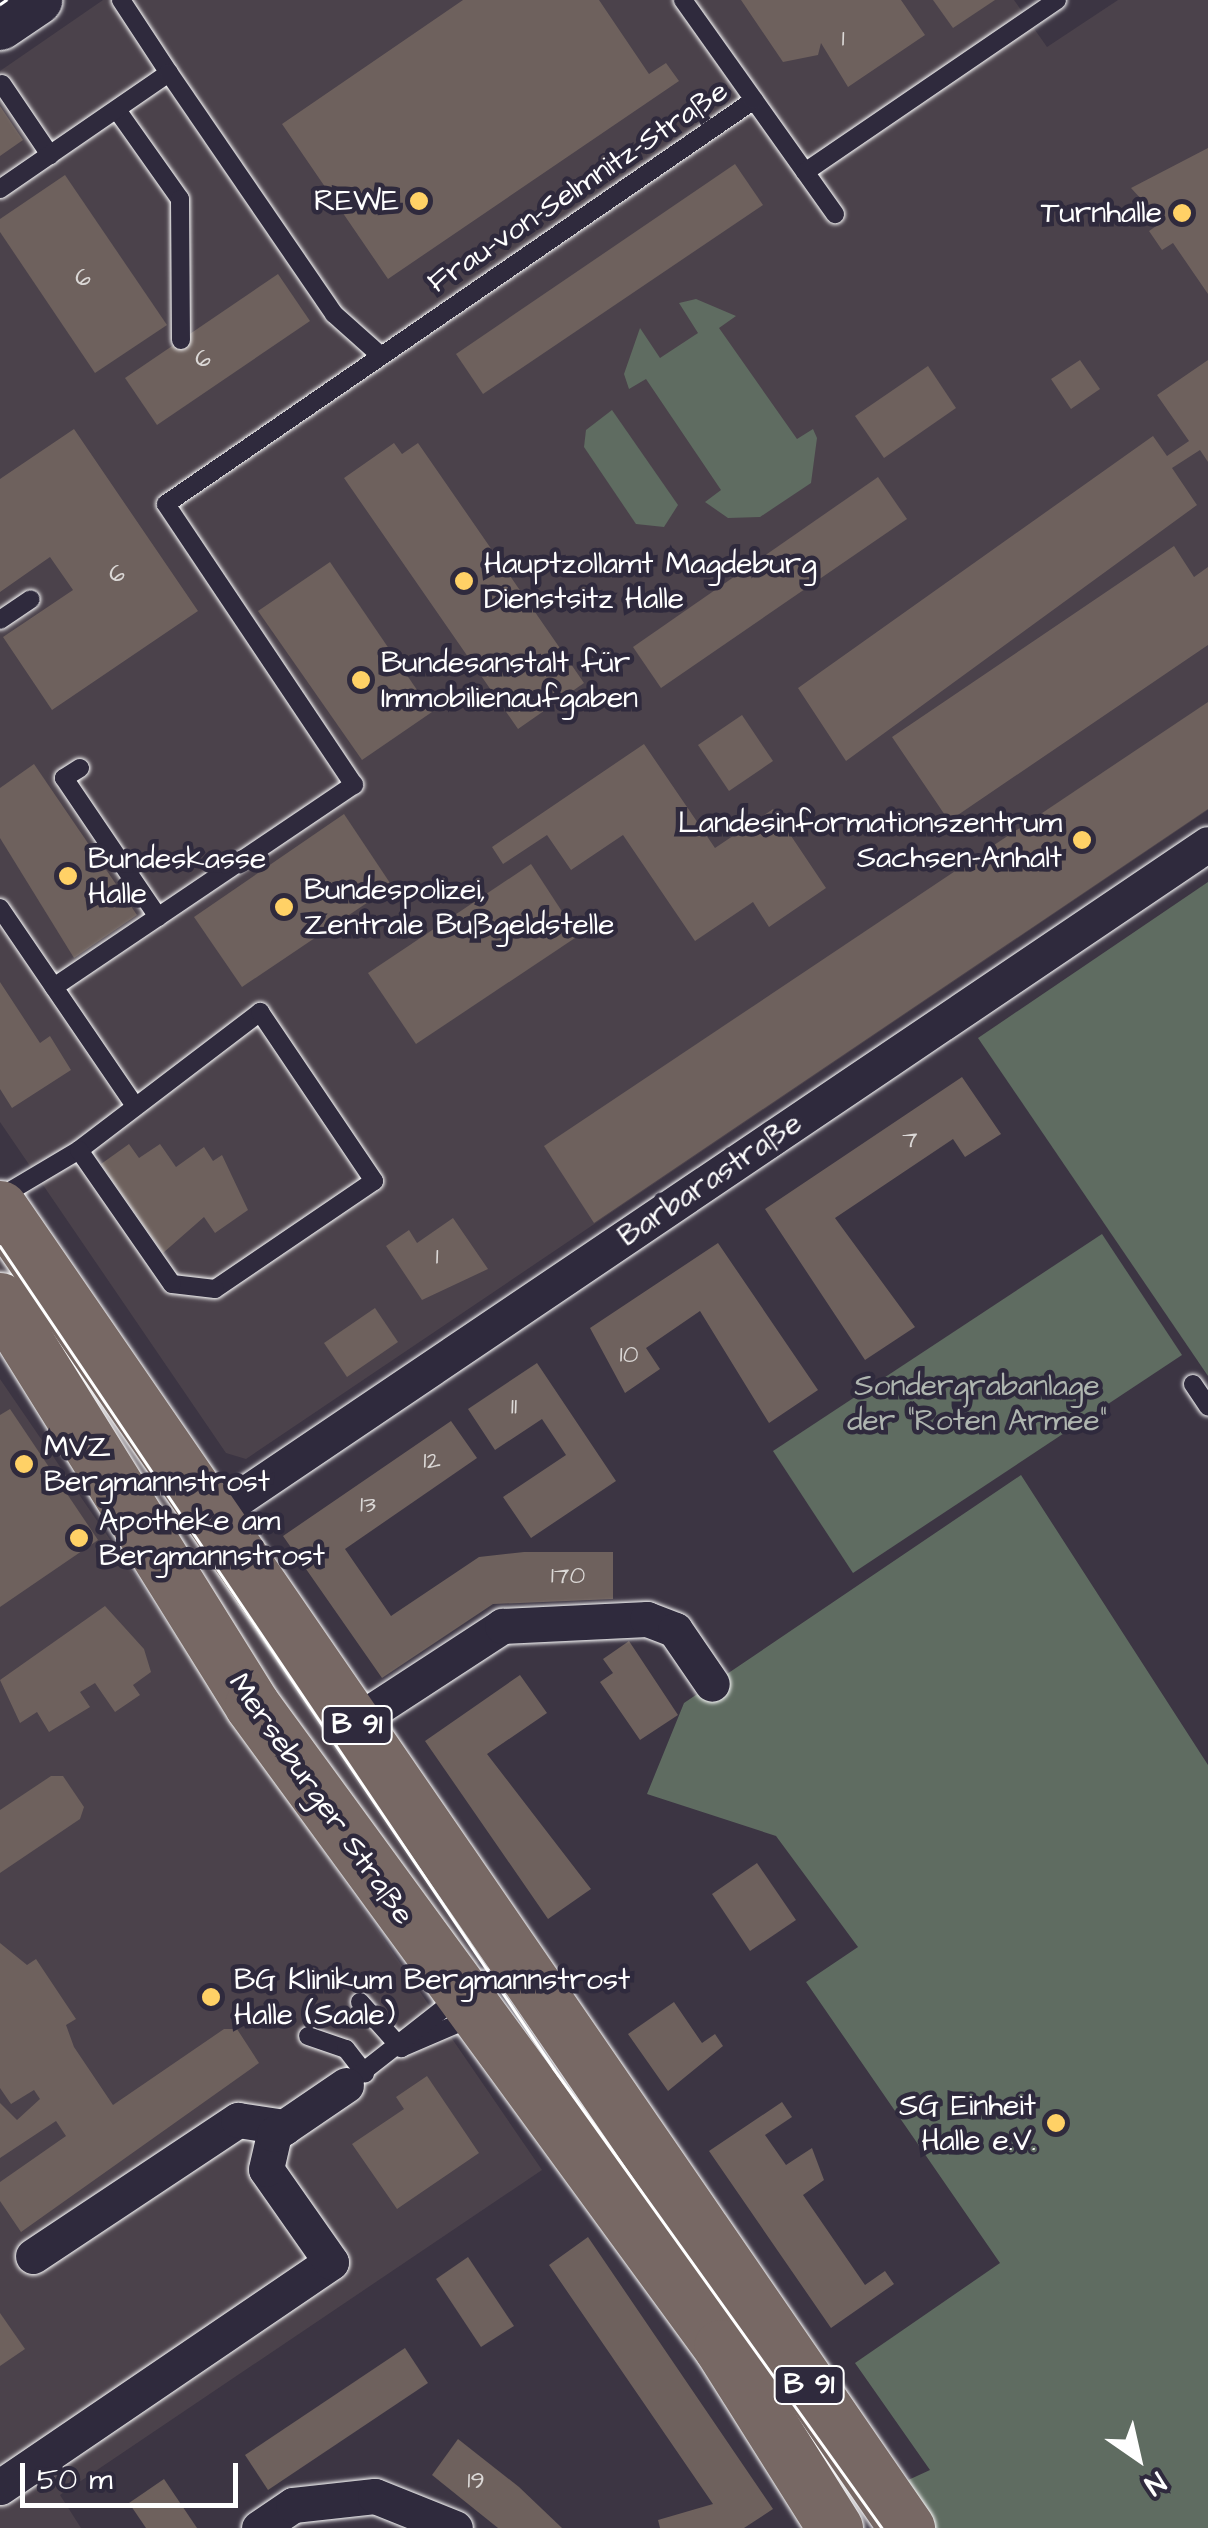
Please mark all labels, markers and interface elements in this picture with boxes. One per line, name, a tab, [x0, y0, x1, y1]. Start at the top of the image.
house number: 1	[841, 24, 845, 54]
street label: Frau-von-Selmnitz-Straße	[421, 73, 735, 301]
place label: REWE	[314, 183, 399, 219]
marker: REWE	[408, 190, 430, 212]
place label: Turnhalle	[1041, 195, 1162, 231]
marker: Turnhalle	[1171, 202, 1193, 224]
house number: 6	[75, 263, 91, 293]
house number: 6	[195, 344, 211, 374]
place label: Hauptzollamt Magdeburg Dienstsitz Halle	[484, 546, 817, 616]
house number: 6	[109, 559, 125, 589]
marker: Hauptzollamt Magdeburg Dienstsitz Halle	[453, 570, 475, 592]
place label: Bundesanstalt für Immobilienaufgaben	[381, 645, 638, 716]
marker: Bundesanstalt für Immobilienaufgaben	[350, 669, 372, 691]
place label: Landesinformationszentrum Sachsen-Anhalt	[678, 805, 1062, 876]
marker: Landesinformationszentrum Sachsen-Anhalt	[1071, 829, 1093, 851]
place label: Bundeskasse Halle	[88, 841, 266, 912]
marker: Bundeskasse Halle	[57, 865, 79, 887]
place label: Bundespolizei, Zentrale Bußgeldstelle	[304, 872, 614, 942]
marker: Bundespolizei, Zentrale Bußgeldstelle	[273, 896, 295, 918]
street label: Barbarastraße	[611, 1105, 809, 1255]
house number: 7	[902, 1125, 918, 1155]
house number: 1	[435, 1242, 439, 1272]
house number: 10	[620, 1340, 638, 1370]
park label: Sondergrabanlage der "Roten Armee"	[847, 1368, 1107, 1438]
house number: 11	[511, 1392, 517, 1422]
place label: MVZ Bergmannstrost	[44, 1429, 270, 1500]
house number: 12	[423, 1446, 441, 1476]
marker: MVZ Bergmannstrost	[13, 1453, 35, 1475]
house number: 13	[360, 1490, 376, 1520]
place label: Apotheke am Bergmannstrost	[99, 1503, 325, 1574]
marker: Apotheke am Bergmannstrost	[68, 1527, 90, 1549]
house number: 170	[551, 1561, 585, 1591]
street label: Merseburger Straße	[221, 1666, 421, 1932]
road number: B 91	[320, 1702, 394, 1748]
place label: BG Klinikum Bergmannstrost Halle (Saale)	[234, 1962, 630, 2032]
marker: BG Klinikum Bergmannstrost Halle (Saale)	[198, 1984, 224, 2010]
place label: SG Einheit Halle e.V.	[899, 2088, 1036, 2158]
marker: SG Einheit Halle e.V.	[1045, 2112, 1067, 2134]
road number: B 91	[772, 2362, 846, 2408]
north arrow	[1088, 2408, 1188, 2508]
scale bar	[25, 2443, 242, 2505]
text: 50 m	[37, 2459, 113, 2501]
text: N	[1137, 2462, 1173, 2504]
house number: 19	[467, 2466, 485, 2496]

